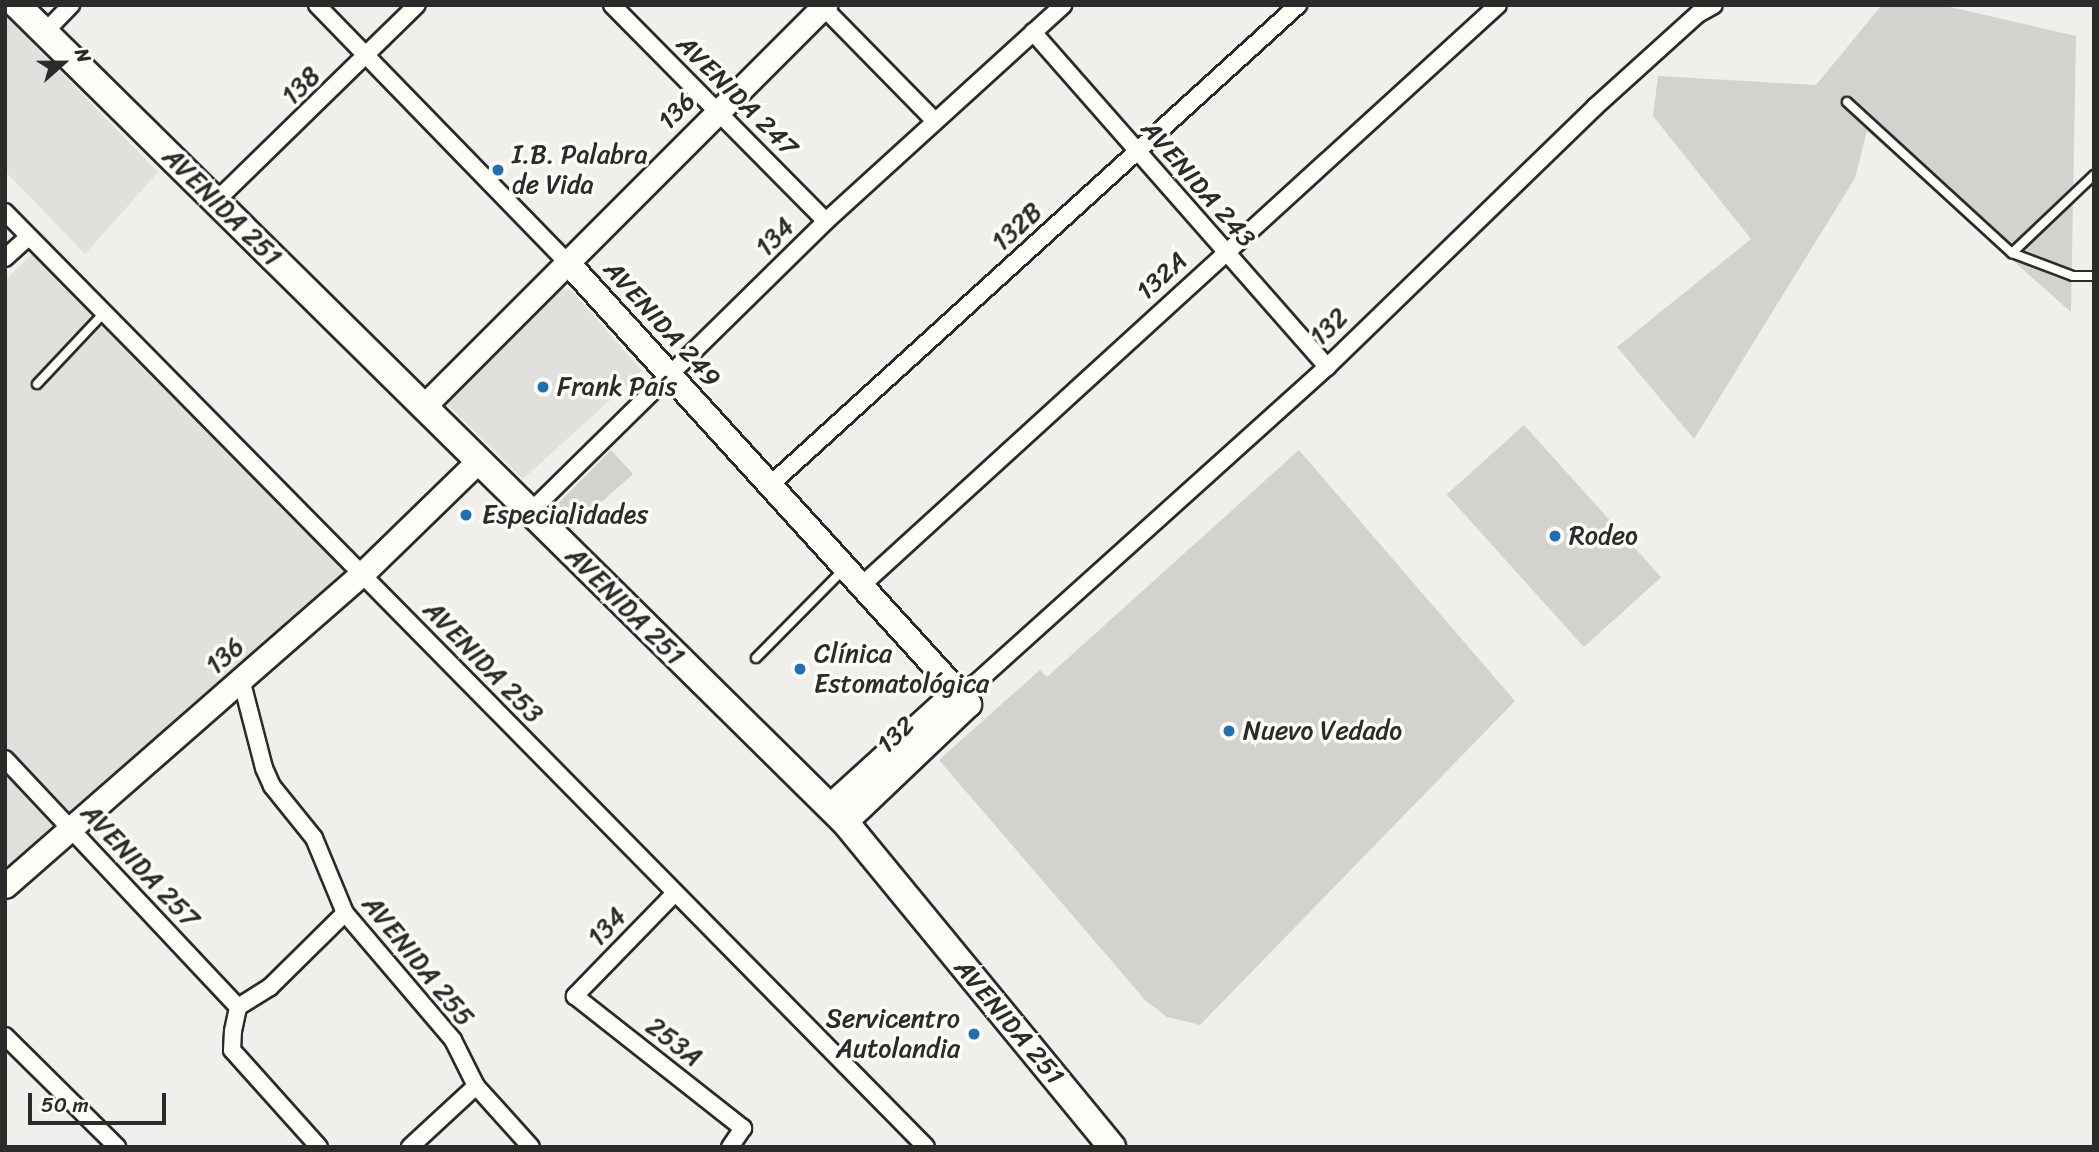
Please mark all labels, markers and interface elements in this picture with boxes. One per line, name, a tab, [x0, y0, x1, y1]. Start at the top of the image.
north arrow	[28, 28, 98, 98]
street label: AVENIDA 247	[670, 29, 804, 163]
text: N	[65, 43, 101, 67]
street label: 138	[275, 61, 327, 111]
street label: 136	[652, 86, 702, 136]
street label: AVENIDA 243	[1134, 114, 1262, 254]
place label: I.B. Palabra de Vida	[512, 139, 648, 200]
street label: AVENIDA 251	[156, 141, 288, 273]
marker: I.B. Palabra de Vida	[490, 162, 506, 178]
street label: 132B	[985, 196, 1049, 258]
street label: 134	[749, 211, 801, 263]
street label: 132A	[1130, 245, 1194, 307]
street label: AVENIDA 249	[597, 254, 727, 394]
street label: 132	[1304, 302, 1354, 352]
place label: Frank País	[557, 371, 677, 403]
marker: Frank País	[535, 379, 551, 395]
place label: Especialidades	[482, 499, 648, 531]
marker: Especialidades	[456, 505, 476, 525]
place label: Rodeo	[1569, 520, 1638, 552]
marker: Rodeo	[1547, 528, 1563, 544]
street label: AVENIDA 251	[559, 540, 691, 672]
street label: AVENIDA 253	[417, 594, 549, 730]
street label: 136	[200, 631, 250, 681]
place label: Clínica Estomatológica	[814, 638, 989, 700]
marker: Clínica Estomatológica	[792, 661, 808, 677]
street label: 132	[871, 710, 921, 760]
place label: Nuevo Vedado	[1243, 715, 1400, 747]
marker: Nuevo Vedado	[1221, 723, 1237, 739]
street label: AVENIDA 257	[75, 797, 205, 935]
street label: AVENIDA 255	[356, 889, 480, 1033]
street label: 134	[581, 901, 633, 953]
street label: AVENIDA 251	[947, 953, 1071, 1091]
place label: Servicentro Autolandia	[826, 1003, 960, 1064]
street label: 253A	[640, 1011, 708, 1073]
marker: Servicentro Autolandia	[966, 1026, 982, 1042]
scale bar	[32, 1078, 170, 1122]
text: 50 m	[41, 1086, 89, 1124]

